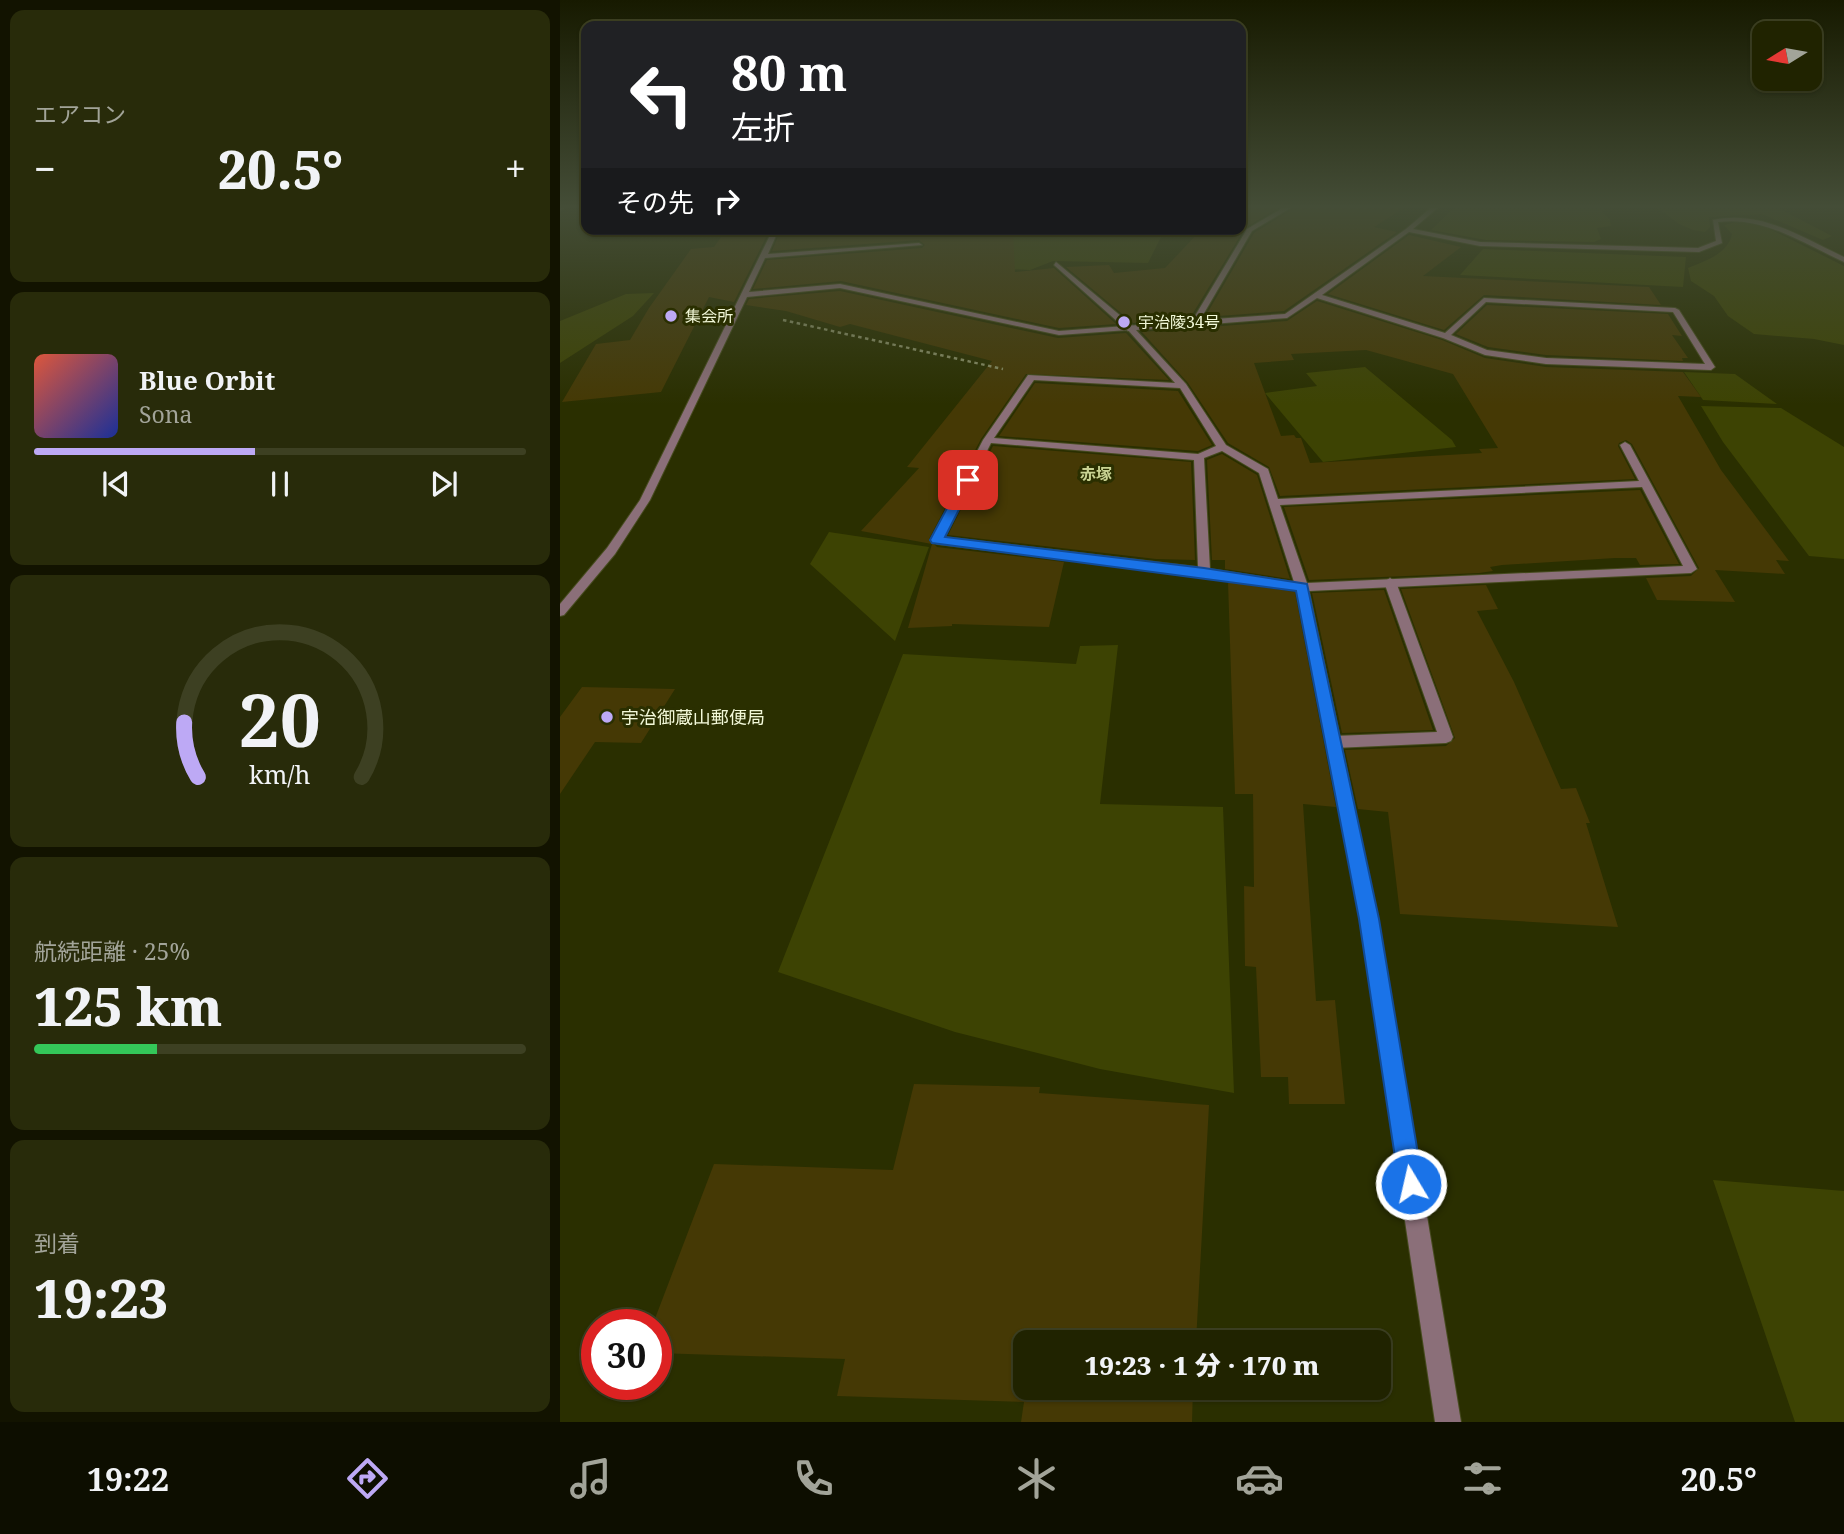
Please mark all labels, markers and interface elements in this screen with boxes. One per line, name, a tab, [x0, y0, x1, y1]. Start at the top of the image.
north arrow	[1752, 21, 1822, 91]
map controls	[1752, 21, 1822, 91]
text: 80 m	[731, 39, 847, 105]
icon: left	[616, 49, 707, 140]
text: エアコン	[34, 98, 126, 130]
text: 左折	[731, 105, 795, 148]
text: 20.5°	[218, 133, 343, 204]
text: −	[34, 142, 56, 194]
text: +	[505, 142, 526, 194]
icon: right	[708, 182, 746, 220]
text: その先	[616, 184, 694, 220]
place label: 集会所	[685, 305, 733, 327]
marker: 集会所	[663, 308, 679, 324]
place label: 宇治陵34号	[1138, 311, 1220, 333]
marker: 宇治陵34号	[1116, 314, 1132, 330]
text: Blue Orbit	[139, 362, 275, 398]
text: Sona	[139, 398, 193, 430]
pin	[938, 450, 998, 510]
icon: arrive	[949, 461, 987, 499]
district label: 赤塚	[1080, 463, 1112, 485]
icon: previous	[97, 465, 135, 503]
icon: pause	[261, 465, 299, 503]
icon: next	[425, 465, 463, 503]
text: 20	[239, 669, 321, 768]
place label: 宇治御蔵山郵便局	[621, 705, 765, 729]
marker: 宇治御蔵山郵便局	[599, 709, 615, 725]
text: km/h	[249, 757, 311, 791]
text: 航続距離 · 25%	[34, 935, 190, 967]
text: 125 km	[34, 970, 222, 1041]
position arrow	[1374, 1147, 1448, 1221]
text: 到着	[34, 1227, 80, 1259]
text: 19:23	[34, 1262, 168, 1333]
speed limit sign: 30	[581, 1309, 672, 1400]
text: 19:23 · 1 分 · 170 m	[1085, 1347, 1319, 1383]
icon: directions	[343, 1454, 392, 1503]
icon: music	[566, 1454, 615, 1503]
icon: phone	[789, 1454, 838, 1503]
icon: climate	[1012, 1454, 1061, 1503]
icon: car	[1235, 1454, 1284, 1503]
icon: filters	[1458, 1454, 1507, 1503]
text: 19:22	[87, 1457, 169, 1500]
text: 20.5°	[1680, 1457, 1757, 1500]

